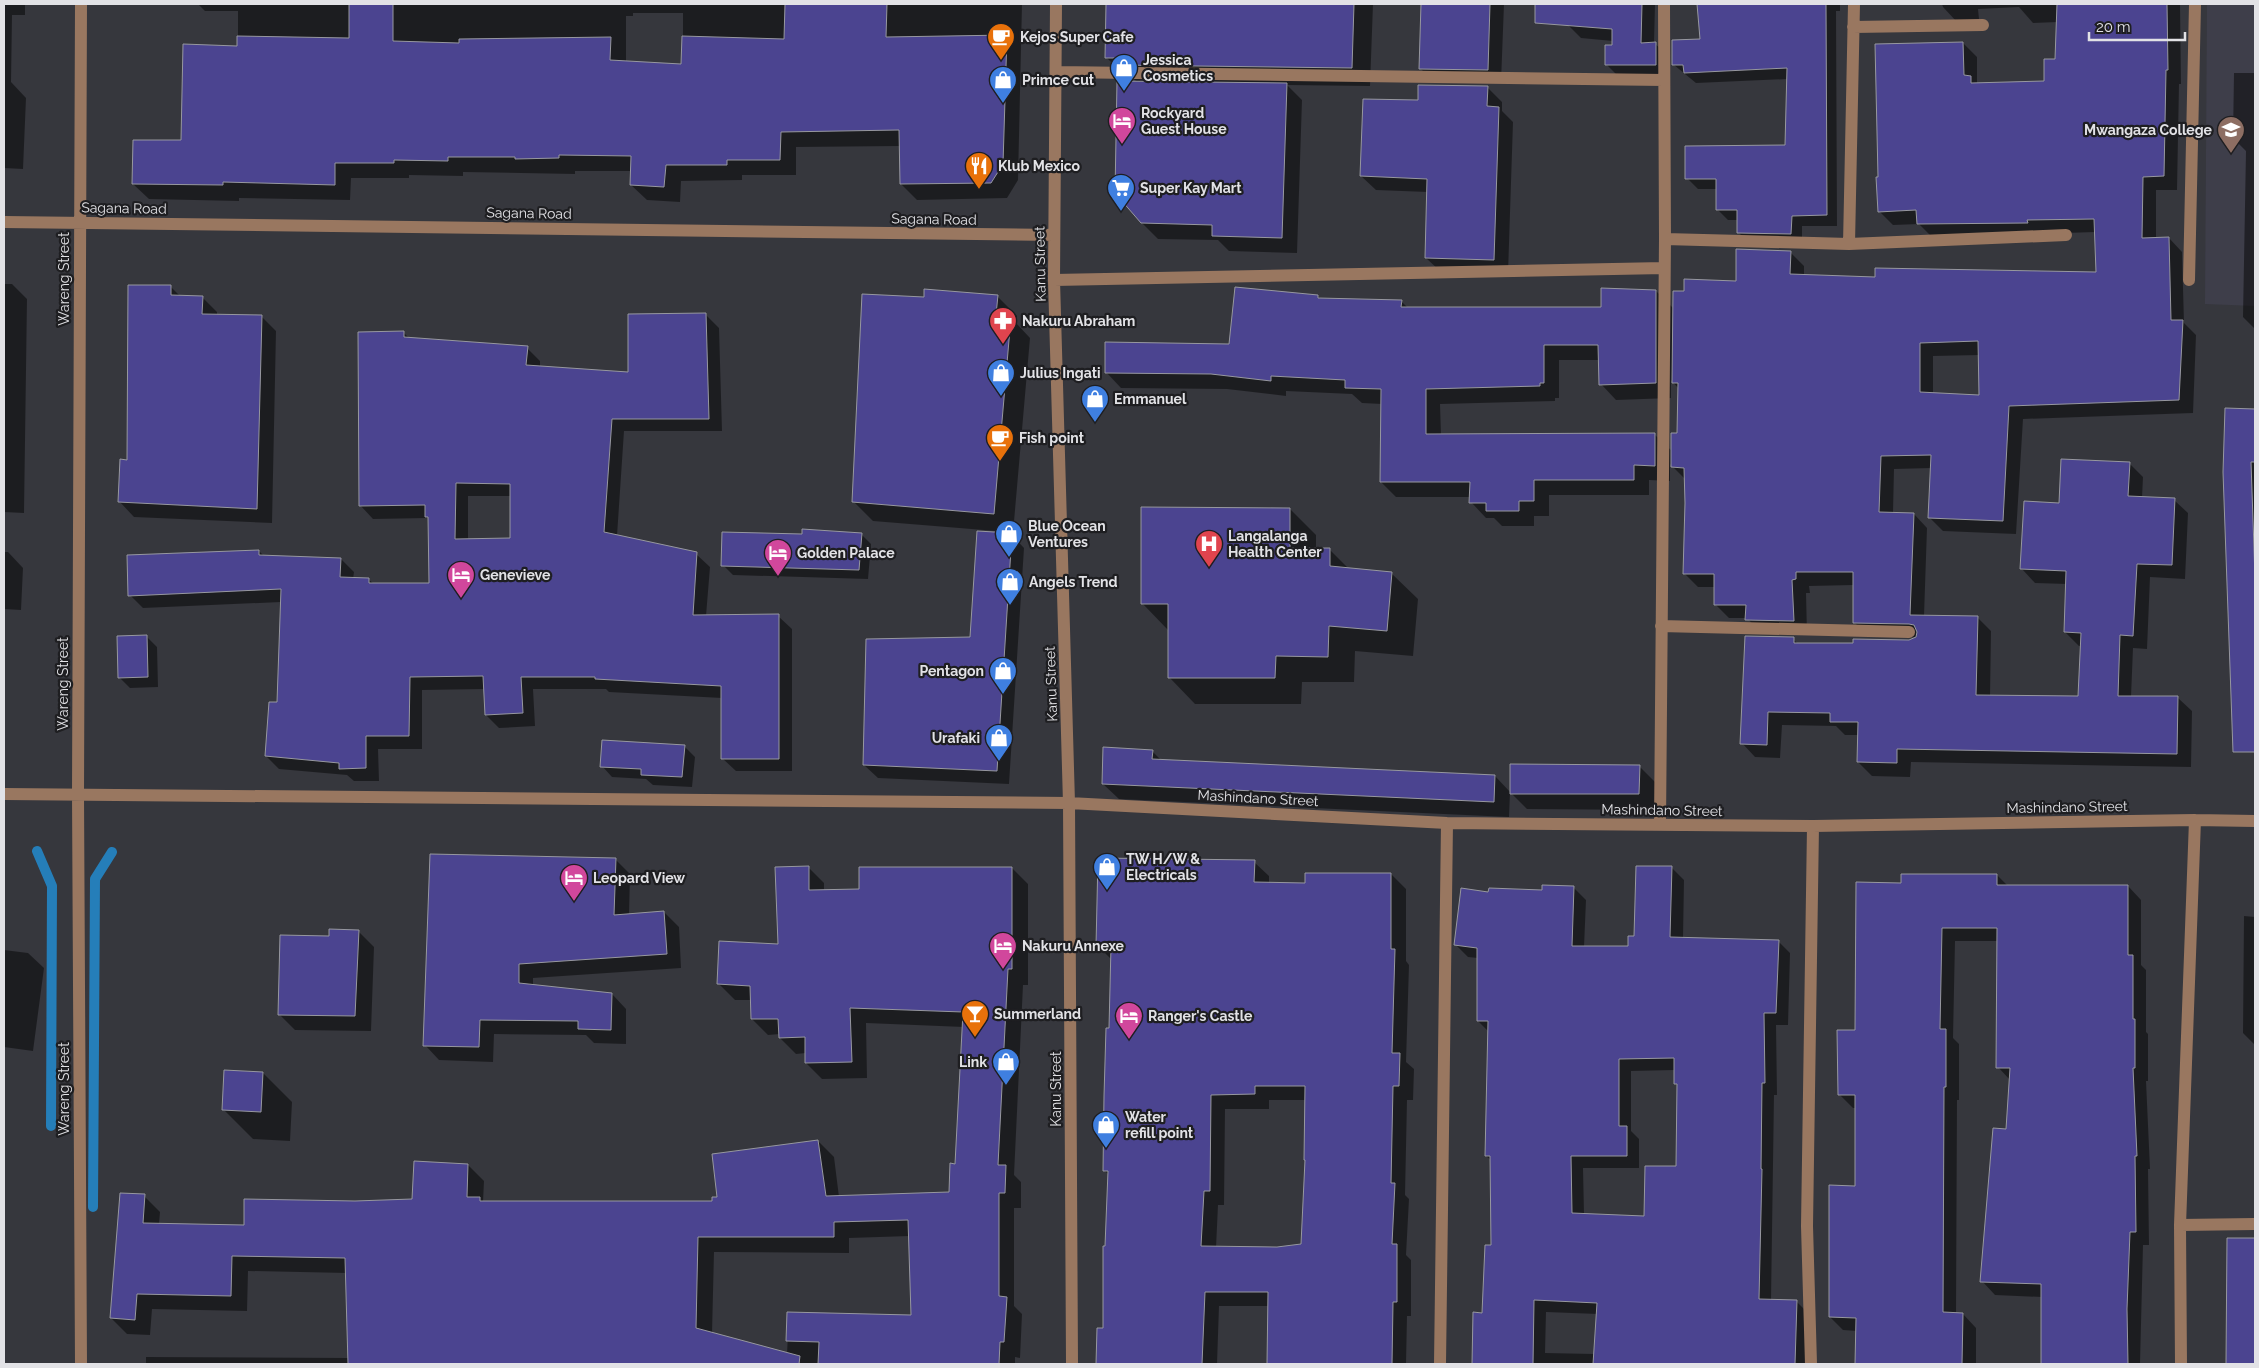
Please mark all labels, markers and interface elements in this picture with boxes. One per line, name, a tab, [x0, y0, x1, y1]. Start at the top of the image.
scale bar	[2089, 10, 2185, 42]
text: 20 m	[2096, 18, 2131, 36]
cafe icon: Kejos Super Cafe	[986, 22, 1016, 61]
place label: Kejos Super Cafe	[1020, 29, 1134, 45]
place label: Jessica Cosmetics	[1143, 52, 1213, 84]
shop icon: Jessica Cosmetics	[1109, 53, 1139, 92]
shop icon: Primce cut	[988, 65, 1018, 104]
place label: Primce cut	[1022, 72, 1095, 88]
place label: Rockyard Guest House	[1141, 105, 1227, 137]
hotel icon: Rockyard Guest House	[1107, 106, 1137, 145]
school or university icon: Mwangaza College	[2216, 115, 2246, 154]
place label: Mwangaza College	[2084, 122, 2213, 138]
restaurant icon: Klub Mexico	[964, 151, 994, 190]
place label: Klub Mexico	[998, 158, 1081, 174]
supermarket icon: Super Kay Mart	[1106, 173, 1136, 212]
place label: Super Kay Mart	[1140, 180, 1242, 196]
street label: Sagana Road	[81, 199, 167, 217]
street label: Sagana Road	[486, 204, 572, 222]
street label: Sagana Road	[891, 210, 977, 228]
street label: Kanu Street	[1031, 226, 1049, 302]
street label: Wareng Street	[56, 232, 72, 326]
pharmacy icon: Nakuru Abraham	[988, 306, 1018, 345]
place label: Nakuru Abraham	[1022, 313, 1135, 329]
shop icon: Julius Ingati	[986, 358, 1016, 397]
place label: Julius Ingati	[1020, 365, 1101, 381]
shop icon: Emmanuel	[1080, 384, 1110, 423]
place label: Emmanuel	[1114, 391, 1187, 407]
cafe icon: Fish point	[985, 423, 1015, 462]
place label: Fish point	[1019, 430, 1085, 446]
place label: Blue Ocean Ventures	[1028, 518, 1106, 550]
shop icon: Blue Ocean Ventures	[994, 519, 1024, 558]
place label: Langalanga Health Center	[1228, 528, 1322, 560]
hospital icon: Langalanga Health Center	[1194, 529, 1224, 568]
hotel icon: Golden Palace	[763, 538, 793, 577]
place label: Golden Palace	[797, 545, 895, 561]
hotel icon: Genevieve	[446, 560, 476, 599]
place label: Genevieve	[480, 567, 551, 583]
shop icon: Angels Trend	[995, 567, 1025, 606]
place label: Angels Trend	[1029, 574, 1118, 590]
street label: Wareng Street	[55, 637, 71, 731]
street label: Kanu Street	[1042, 646, 1060, 722]
shop icon: Pentagon	[988, 656, 1018, 695]
place label: Pentagon	[919, 663, 984, 679]
shop icon: Urafaki	[984, 723, 1014, 762]
place label: Urafaki	[932, 730, 980, 746]
street label: Mashindano Street	[1197, 787, 1319, 809]
street label: Mashindano Street	[2006, 798, 2128, 816]
street label: Mashindano Street	[1601, 801, 1723, 819]
place label: TW H/W & Electricals	[1126, 851, 1200, 883]
shop icon: TW H/W & Electricals	[1092, 852, 1122, 891]
hotel icon: Leopard View	[559, 863, 589, 902]
place label: Leopard View	[593, 870, 685, 886]
hotel icon: Nakuru Annexe	[988, 931, 1018, 970]
place label: Nakuru Annexe	[1022, 938, 1125, 954]
bar icon: Summerland	[960, 999, 990, 1038]
hotel icon: Ranger's Castle	[1114, 1001, 1144, 1040]
place label: Summerland	[994, 1006, 1081, 1022]
place label: Ranger's Castle	[1148, 1008, 1253, 1024]
street label: Wareng Street	[56, 1042, 72, 1136]
shop icon: Link	[991, 1047, 1021, 1086]
street label: Kanu Street	[1048, 1051, 1064, 1127]
place label: Link	[959, 1054, 987, 1070]
place label: Water refill point	[1125, 1109, 1194, 1141]
shop icon: Water refill point	[1091, 1110, 1121, 1149]

